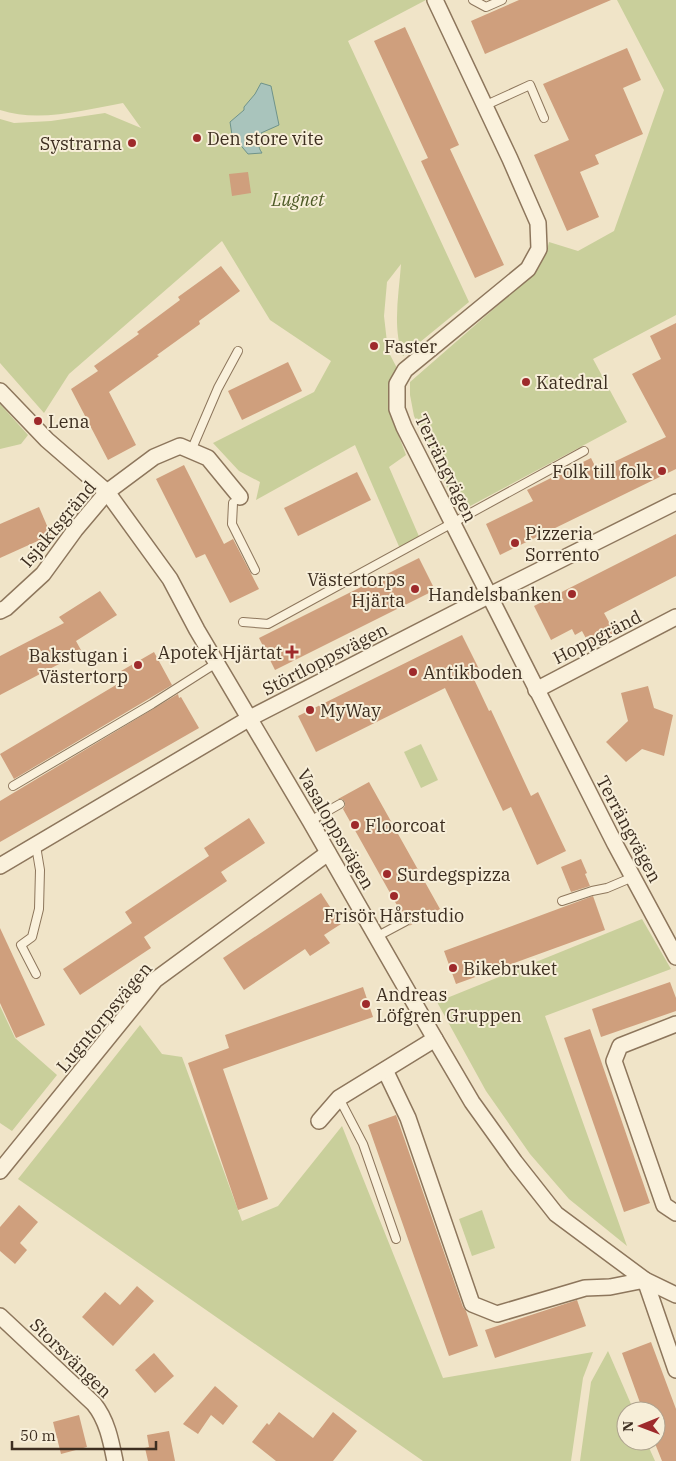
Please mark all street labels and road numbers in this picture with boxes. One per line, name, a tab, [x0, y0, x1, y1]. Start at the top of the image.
street label: Terrängvägen	[410, 410, 482, 526]
street label: Isjaktsgränd	[15, 476, 101, 572]
street label: Hoppgränd	[549, 605, 645, 669]
street label: Störtloppsvägen	[258, 617, 392, 701]
street label: Vasaloppsvägen	[292, 765, 380, 893]
street label: Terrängvägen	[591, 772, 667, 886]
street label: Lugntorpsvägen	[51, 957, 157, 1077]
street label: Storsvängen	[25, 1313, 117, 1403]

